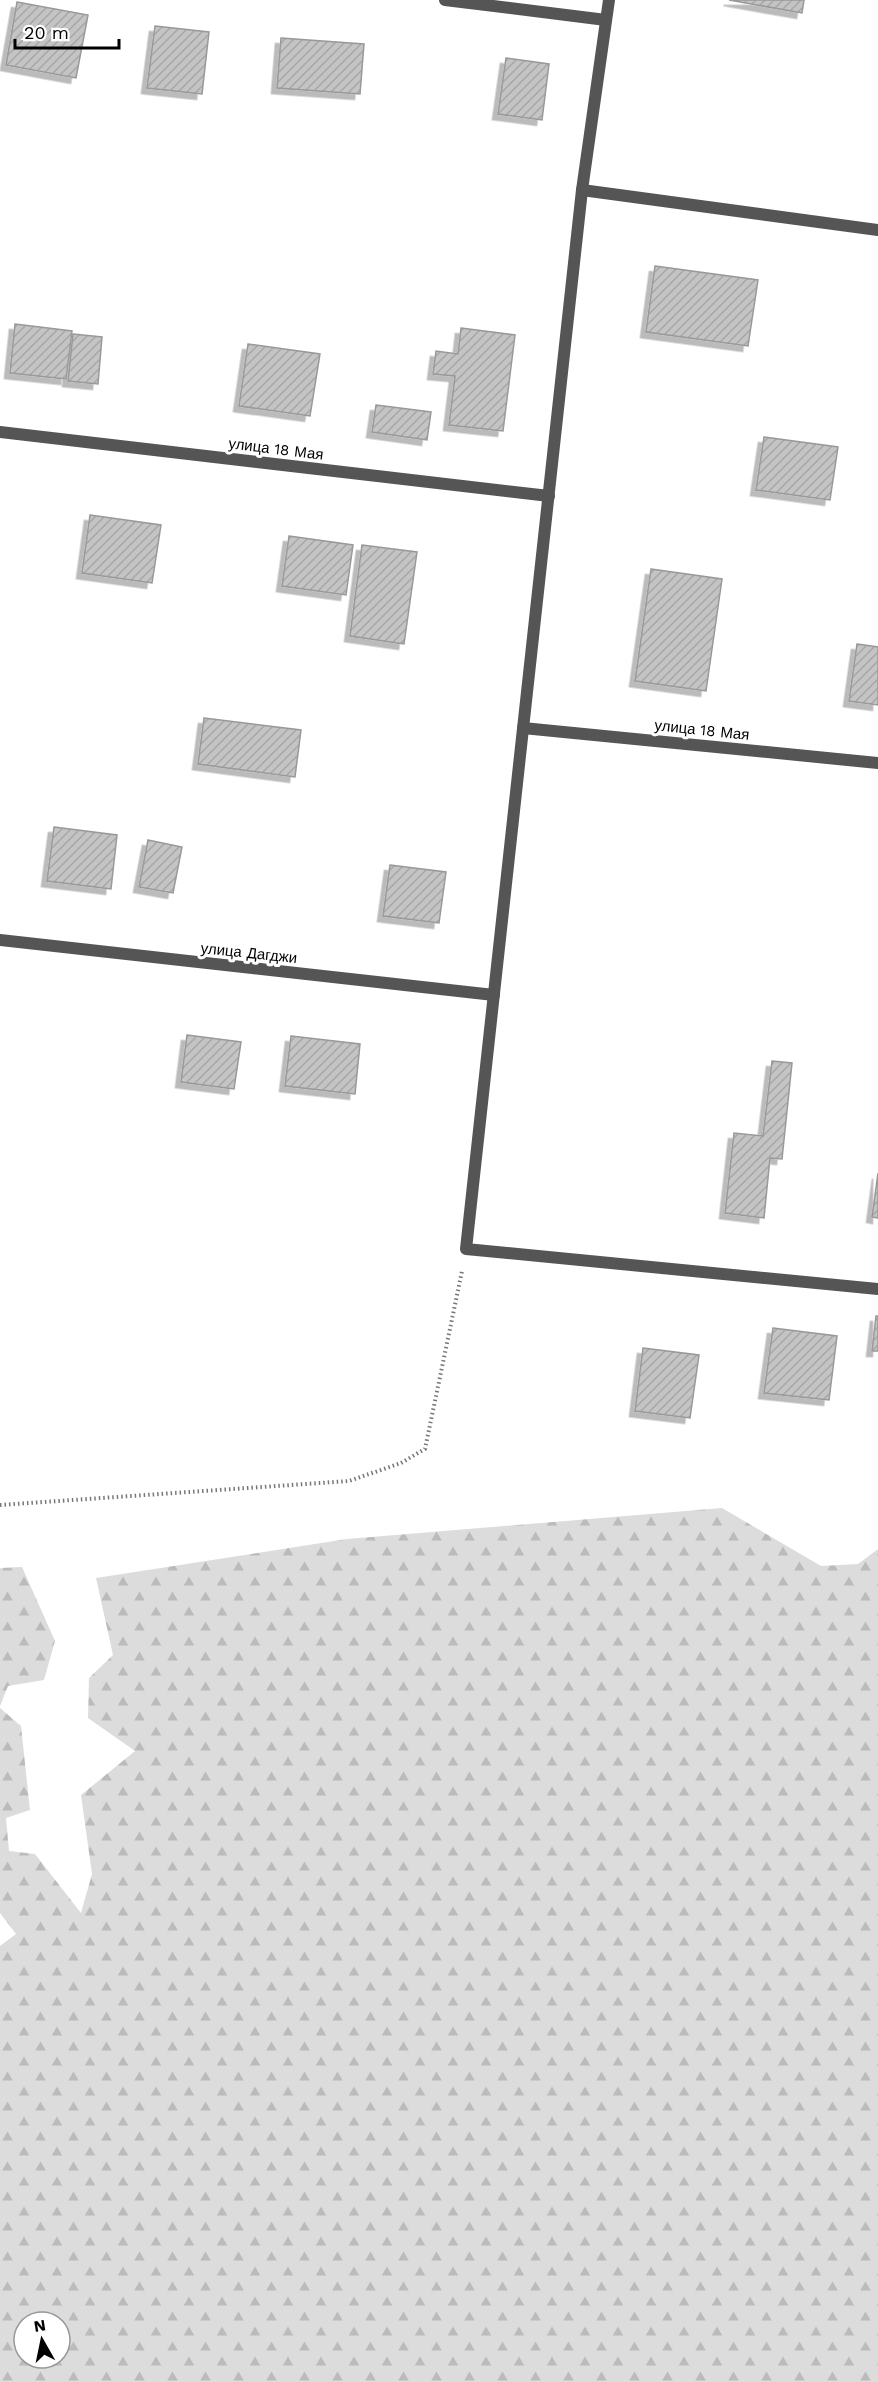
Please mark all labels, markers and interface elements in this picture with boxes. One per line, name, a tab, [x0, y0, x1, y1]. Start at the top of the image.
scale bar	[15, 12, 118, 50]
text: 20 m	[24, 22, 69, 43]
street label: улица 18 Мая	[228, 434, 324, 464]
street label: улица 18 Мая	[654, 716, 750, 744]
street label: улица Дагджи	[200, 939, 298, 967]
north arrow	[12, 2310, 72, 2370]
text: N	[32, 2315, 47, 2336]

